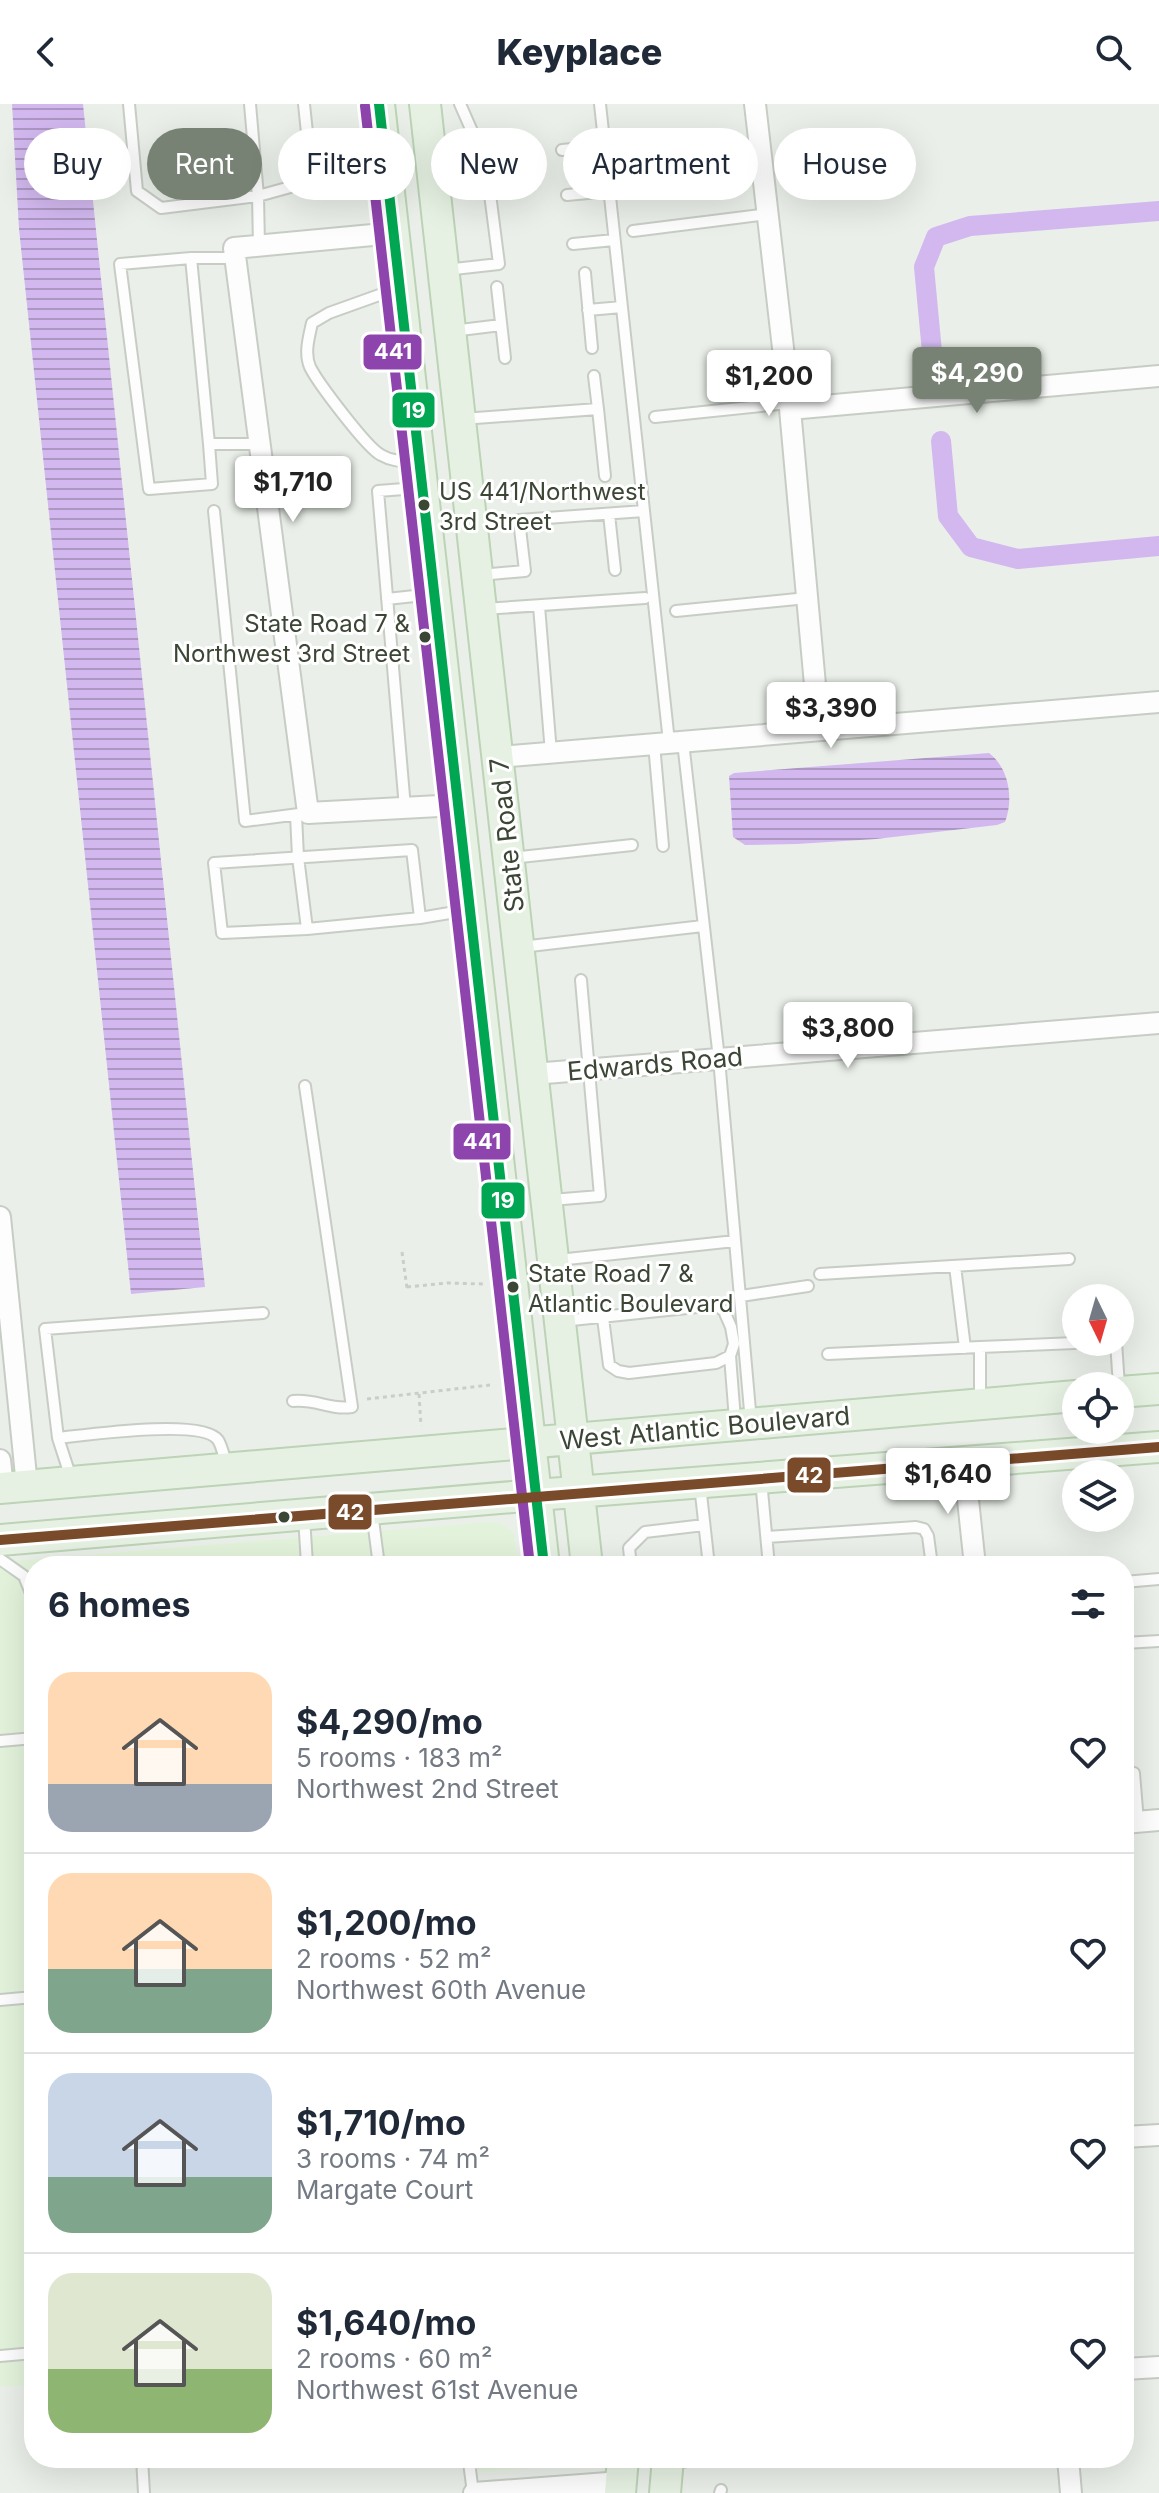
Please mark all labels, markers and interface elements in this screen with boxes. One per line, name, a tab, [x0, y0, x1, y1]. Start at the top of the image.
icon: back	[24, 30, 68, 74]
text: Keyplace	[497, 30, 662, 74]
icon: search	[1091, 30, 1135, 74]
chip: Buy	[24, 128, 131, 200]
chip: Rent	[147, 128, 262, 200]
chip: Filters	[278, 128, 415, 200]
chip: New	[431, 128, 547, 200]
chip: Apartment	[563, 128, 758, 200]
chip: House	[774, 128, 916, 200]
line badge: 441	[362, 333, 423, 371]
text: 441	[374, 338, 412, 364]
pin: $4,290	[912, 347, 1042, 415]
pin: $1,200	[704, 350, 834, 418]
text: $4,290	[930, 357, 1024, 388]
text: $1,200	[725, 360, 813, 391]
line badge: 19	[391, 391, 436, 429]
text: 19	[402, 397, 426, 423]
pin: $1,710	[228, 456, 358, 524]
text: $1,710	[253, 466, 333, 497]
place label: US 441/Northwest 3rd Street	[439, 477, 646, 536]
marker: US 441/Northwest 3rd Street	[416, 497, 432, 513]
place label: State Road 7 & Northwest 3rd Street	[173, 609, 411, 668]
marker: State Road 7 & Northwest 3rd Street	[417, 629, 433, 645]
pin: $3,390	[766, 682, 896, 750]
text: $3,390	[785, 692, 877, 723]
street label: State Road 7	[483, 756, 530, 914]
pin: $3,800	[783, 1002, 913, 1070]
text: $3,800	[801, 1012, 895, 1043]
street label: Edwards Road	[566, 1040, 744, 1087]
line badge: 441	[452, 1122, 512, 1161]
text: 441	[463, 1128, 501, 1154]
line badge: 19	[480, 1181, 526, 1220]
text: 19	[491, 1187, 515, 1213]
place label: State Road 7 & Atlantic Boulevard	[528, 1259, 733, 1318]
marker: State Road 7 & Atlantic Boulevard	[505, 1279, 521, 1295]
north arrow	[1062, 1284, 1134, 1356]
map controls	[1062, 1284, 1134, 1532]
button: locate	[1062, 1372, 1134, 1444]
street label: West Atlantic Boulevard	[558, 1399, 851, 1456]
pin: $1,640	[883, 1448, 1013, 1516]
line badge: 42	[786, 1456, 832, 1494]
text: $1,640	[904, 1458, 992, 1489]
button: layers	[1062, 1460, 1134, 1532]
text: 42	[795, 1462, 823, 1488]
line badge: 42	[327, 1493, 373, 1531]
text: 42	[336, 1499, 364, 1525]
unlabelled marker	[276, 1509, 292, 1525]
icon: filters	[1066, 1582, 1110, 1626]
text: 6 homes	[48, 1584, 190, 1625]
text: $4,290/mo	[296, 1701, 483, 1742]
icon: home	[112, 1704, 208, 1800]
icon: heart	[1066, 1730, 1110, 1774]
text: 5 rooms · 183 m²	[296, 1742, 503, 1773]
text: Northwest 2nd Street	[296, 1773, 559, 1804]
text: $1,200/mo	[296, 1902, 477, 1943]
icon: home	[112, 1905, 208, 2001]
icon: heart	[1066, 1931, 1110, 1975]
text: 2 rooms · 52 m²	[296, 1943, 492, 1974]
text: Northwest 60th Avenue	[296, 1974, 586, 2005]
text: $1,710/mo	[296, 2102, 466, 2143]
icon: home	[112, 2105, 208, 2201]
icon: heart	[1066, 2131, 1110, 2175]
text: 3 rooms · 74 m²	[296, 2143, 490, 2174]
text: Margate Court	[296, 2174, 473, 2205]
text: $1,640/mo	[296, 2302, 476, 2343]
icon: home	[112, 2305, 208, 2401]
icon: heart	[1066, 2331, 1110, 2375]
text: 2 rooms · 60 m²	[296, 2343, 492, 2374]
text: Northwest 61st Avenue	[296, 2374, 578, 2405]

